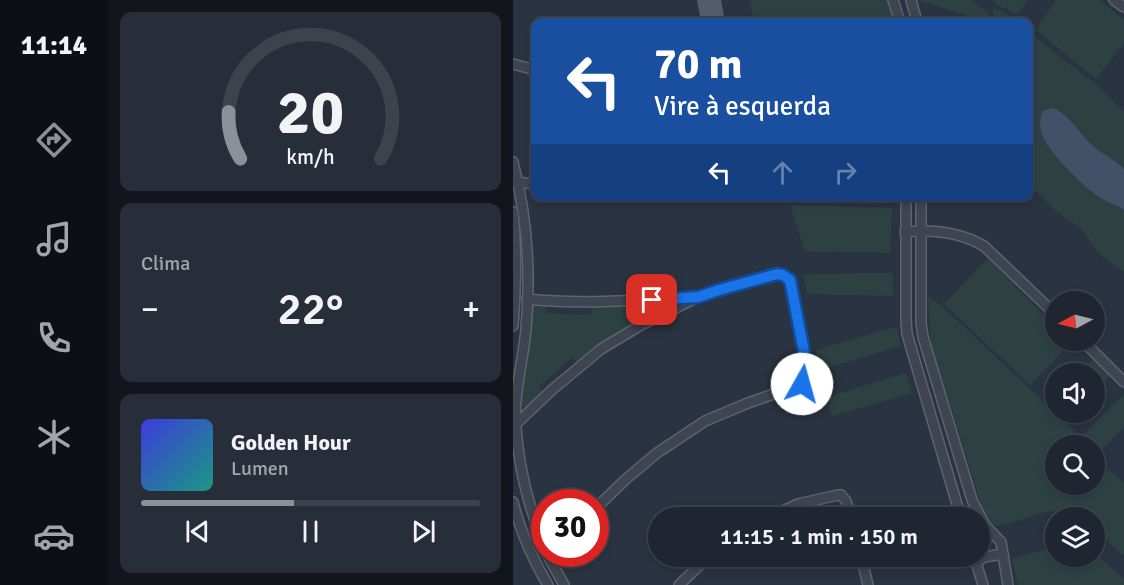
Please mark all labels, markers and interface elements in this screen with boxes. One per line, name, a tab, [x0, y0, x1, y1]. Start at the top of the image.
text: 11:14	[21, 29, 87, 62]
text: 70 m	[654, 39, 743, 90]
icon: left	[555, 42, 633, 120]
text: 20	[277, 74, 344, 151]
text: Vire à esquerda	[654, 90, 831, 123]
icon: directions	[33, 119, 75, 161]
text: km/h	[286, 144, 335, 170]
icon: left	[703, 156, 736, 189]
icon: ahead	[766, 156, 799, 189]
icon: right	[829, 156, 862, 189]
icon: music	[33, 218, 75, 260]
text: Clima	[141, 251, 190, 276]
pin	[626, 274, 677, 325]
text: 22°	[278, 282, 343, 337]
icon: arrive	[635, 283, 668, 316]
text: −	[141, 289, 159, 330]
text: +	[462, 289, 480, 330]
north arrow	[1045, 291, 1105, 351]
map controls	[1045, 291, 1105, 567]
icon: phone	[33, 317, 75, 359]
position arrow	[770, 352, 834, 416]
button: sound	[1045, 363, 1105, 423]
icon: climate	[33, 416, 75, 458]
text: Golden Hour	[231, 429, 351, 456]
button: search	[1045, 435, 1105, 495]
text: Lumen	[231, 456, 289, 481]
speed limit sign: 30	[531, 489, 609, 567]
button: layers	[1045, 507, 1105, 567]
icon: car	[33, 515, 75, 557]
icon: previous	[181, 515, 214, 548]
icon: pause	[294, 515, 327, 548]
icon: next	[407, 515, 440, 548]
text: 11:15 · 1 min · 150 m	[720, 523, 918, 550]

